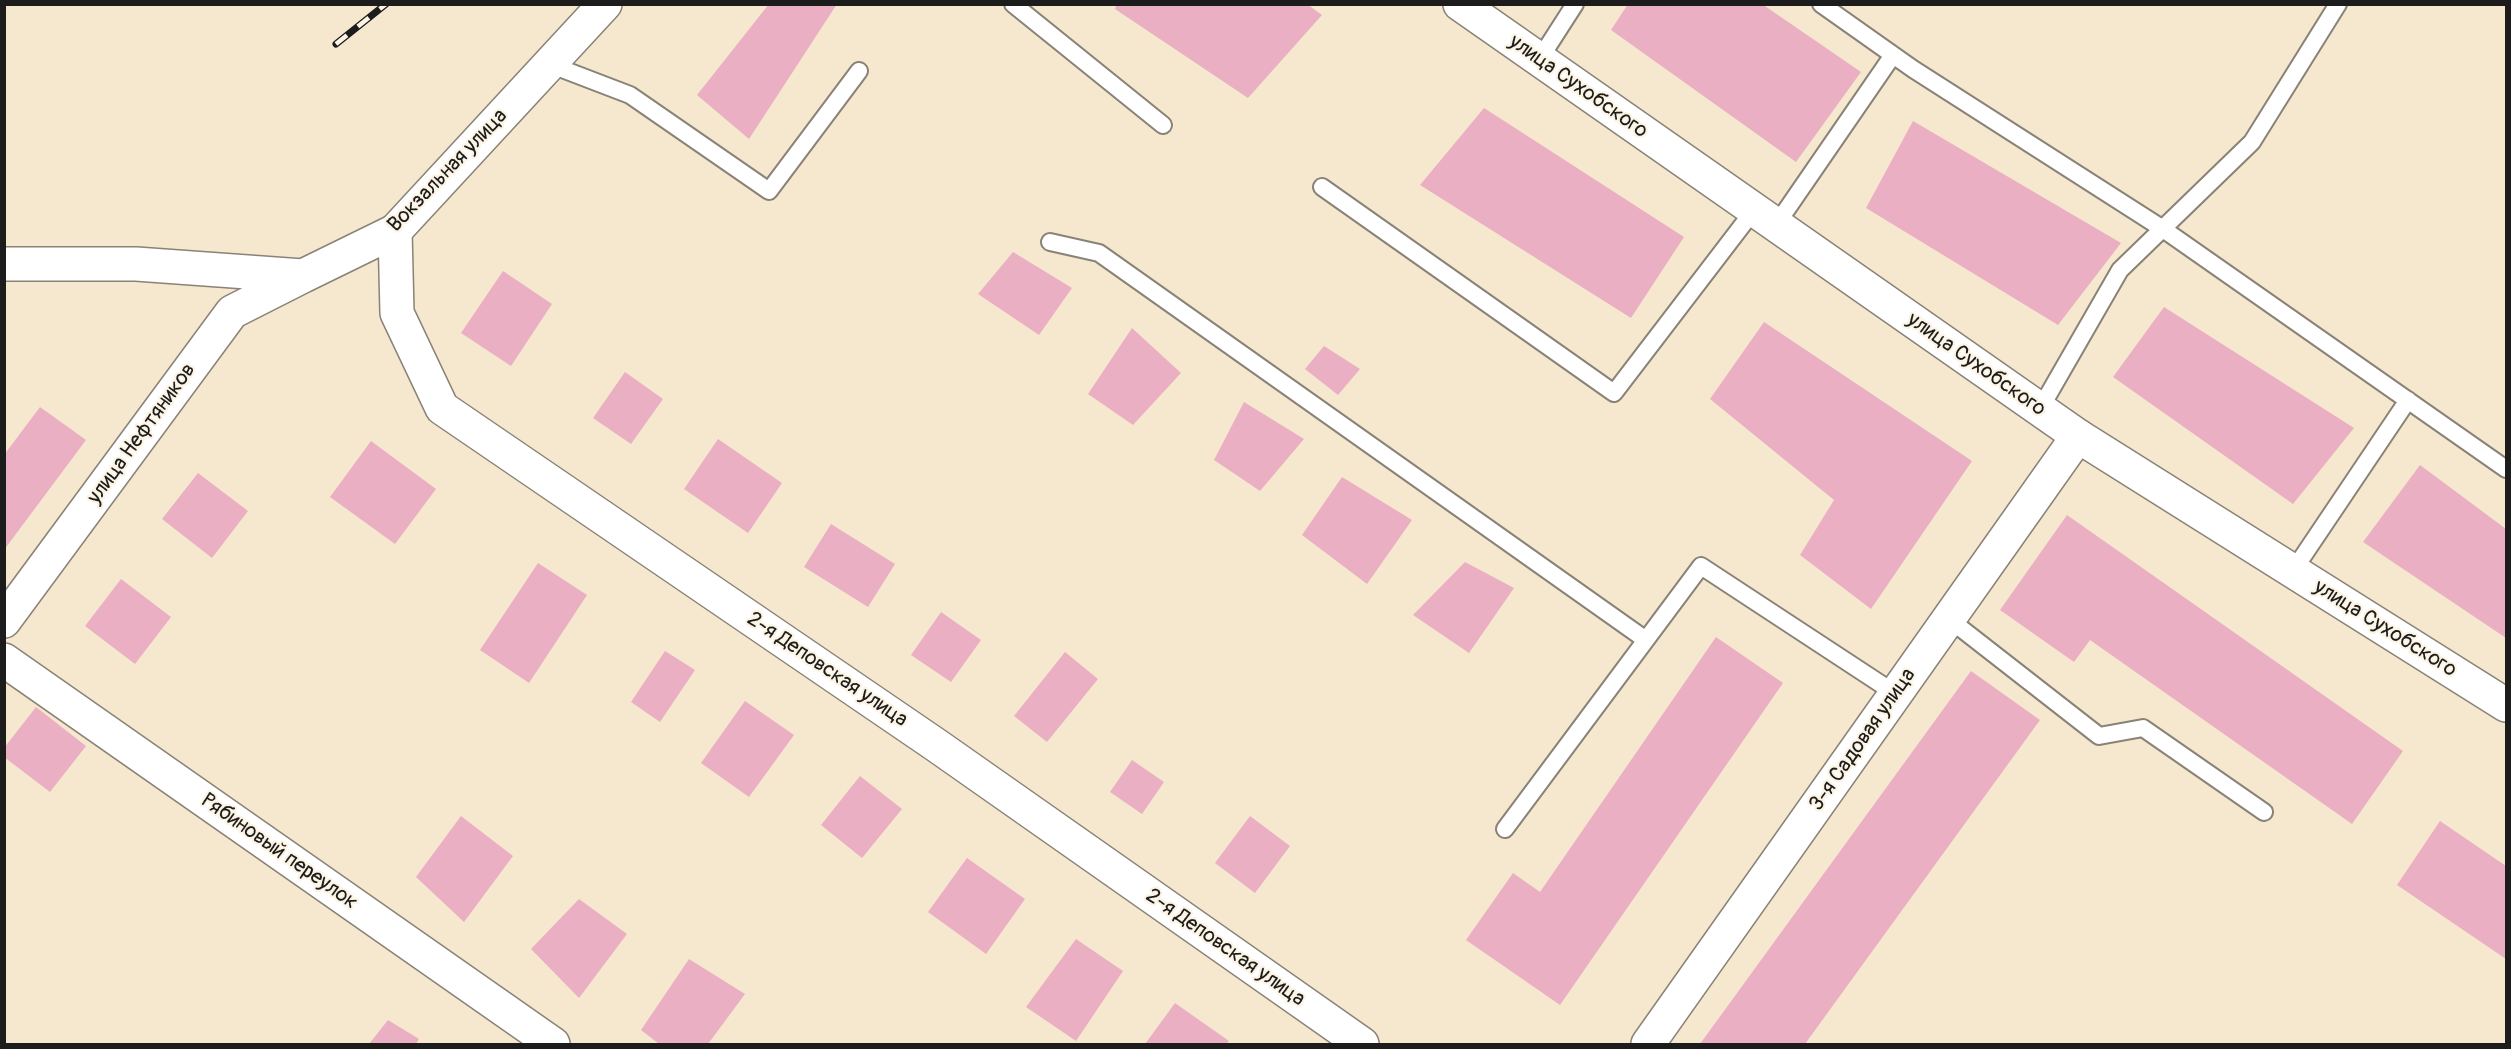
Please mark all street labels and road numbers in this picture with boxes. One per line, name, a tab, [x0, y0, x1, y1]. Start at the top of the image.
street label: улица Сухобского	[1504, 30, 1652, 144]
street label: Вокзальная улица	[383, 104, 513, 238]
street label: улица Сухобского	[1902, 308, 2050, 422]
street label: улица Нефтяников	[82, 359, 202, 509]
street label: улица Сухобского	[2309, 575, 2461, 683]
street label: 2-я Деповская улица	[742, 607, 912, 733]
street label: 3-я Садовая улица	[1804, 664, 1922, 816]
street label: Рябиновый переулок	[196, 789, 362, 915]
street label: 2-я Деповская улица	[1141, 884, 1309, 1012]

